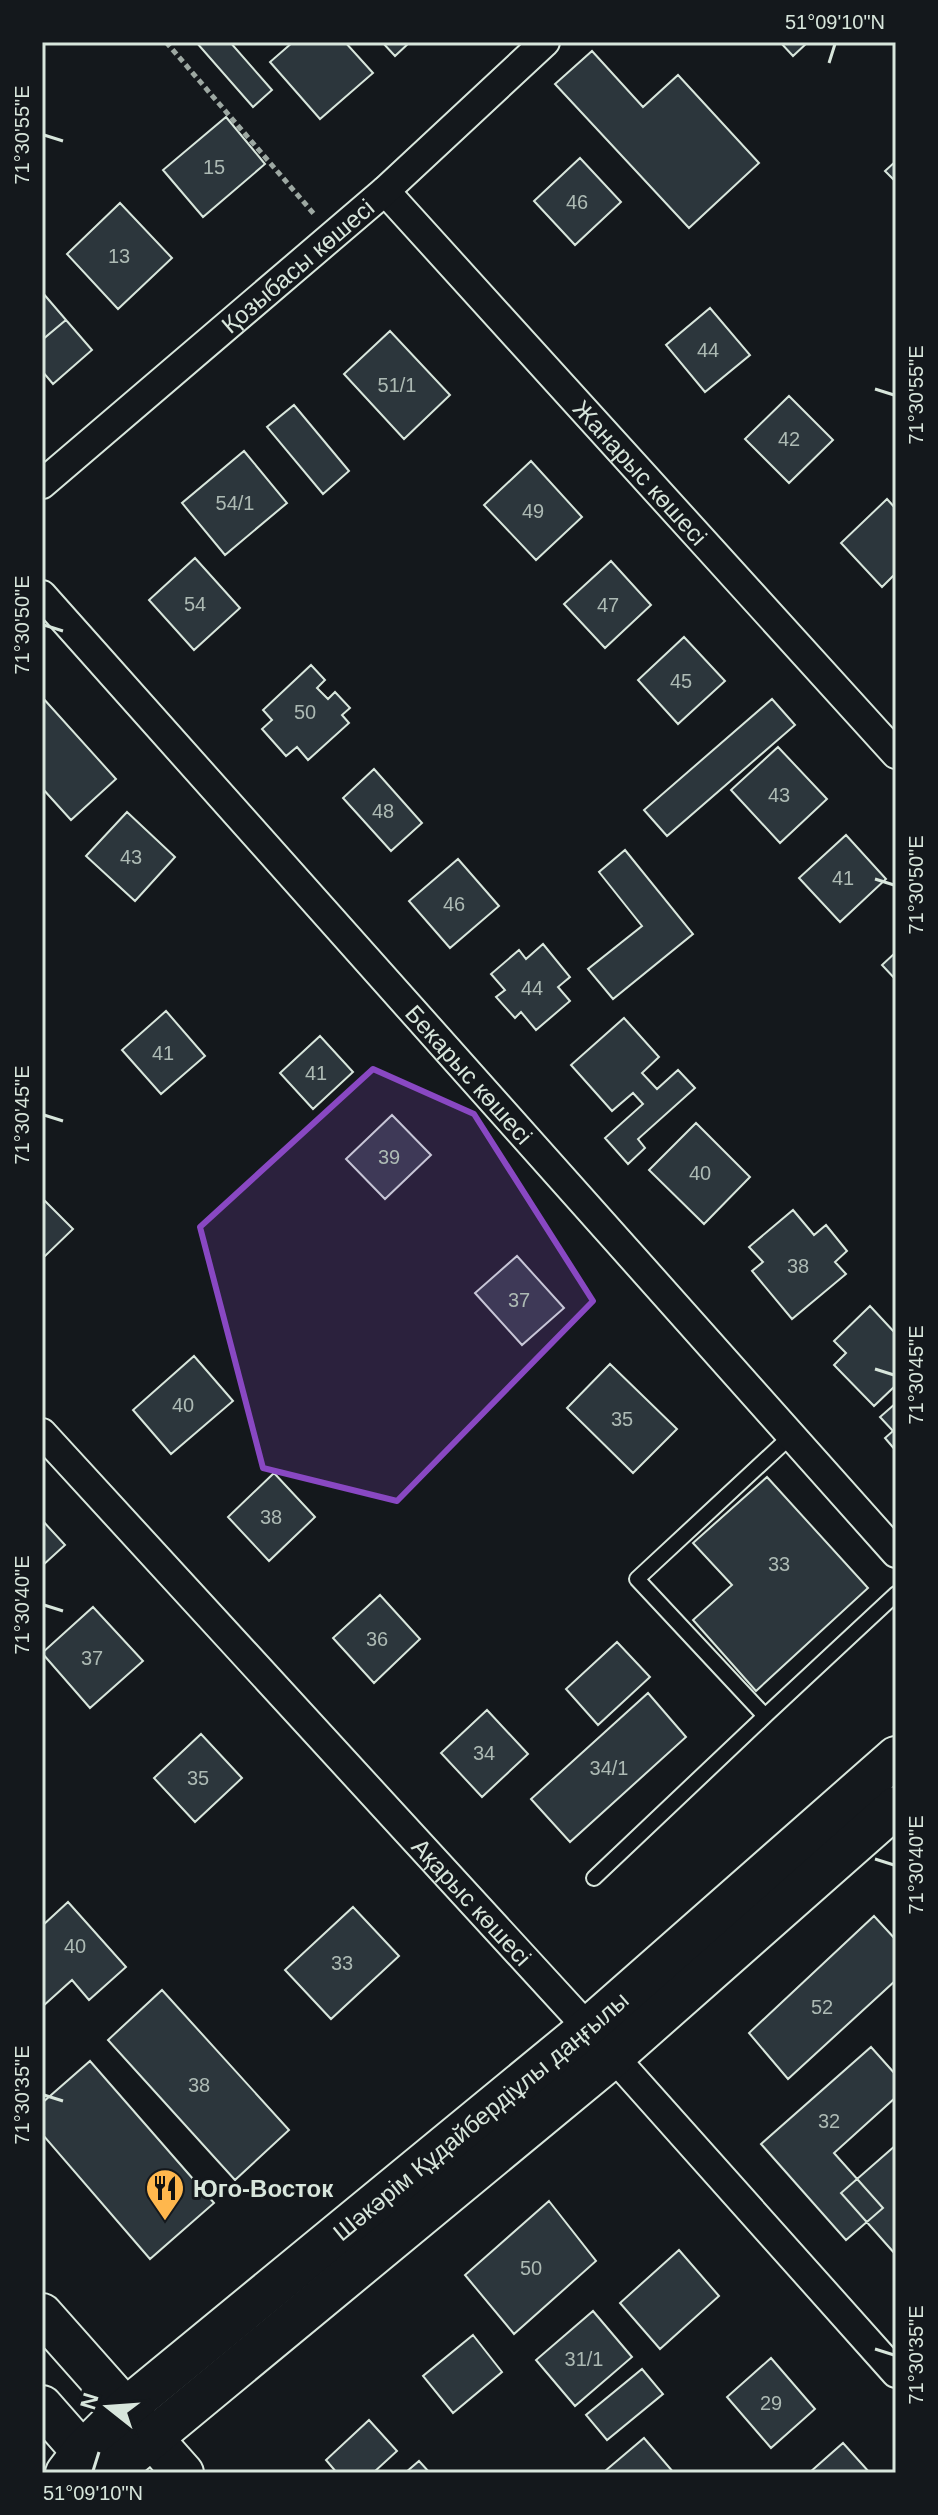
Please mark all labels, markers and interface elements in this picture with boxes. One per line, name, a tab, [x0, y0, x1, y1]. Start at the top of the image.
text: 51°09'10"N	[785, 11, 885, 33]
text: 71°30'55"E	[11, 86, 33, 185]
house number: 15	[203, 156, 225, 178]
house number: 46	[566, 191, 588, 213]
street label: Қозыбасы көшесі	[216, 193, 379, 338]
house number: 13	[108, 245, 130, 267]
house number: 44	[697, 339, 719, 361]
text: 71°30'55"E	[905, 346, 927, 445]
house number: 51/1	[378, 374, 416, 396]
street label: Жанарыс көшесі	[568, 395, 713, 550]
house number: 42	[778, 428, 800, 450]
house number: 54/1	[216, 492, 254, 514]
house number: 49	[522, 500, 544, 522]
text: 71°30'50"E	[11, 576, 33, 675]
house number: 54	[184, 593, 206, 615]
house number: 47	[597, 594, 619, 616]
house number: 45	[670, 670, 692, 692]
house number: 50	[294, 701, 316, 723]
house number: 43	[768, 784, 790, 806]
house number: 48	[372, 800, 394, 822]
text: 71°30'50"E	[905, 836, 927, 935]
house number: 43	[120, 846, 142, 868]
house number: 41	[832, 867, 854, 889]
house number: 46	[443, 893, 465, 915]
house number: 44	[521, 977, 543, 999]
street label: Бекарыс көшесі	[400, 999, 538, 1149]
house number: 41	[152, 1042, 174, 1064]
house number: 41	[305, 1062, 327, 1084]
text: 71°30'45"E	[11, 1066, 33, 1165]
house number: 39	[378, 1146, 400, 1168]
house number: 40	[689, 1162, 711, 1184]
house number: 38	[787, 1255, 809, 1277]
house number: 37	[508, 1289, 530, 1311]
text: 71°30'45"E	[905, 1326, 927, 1425]
house number: 40	[172, 1394, 194, 1416]
house number: 35	[611, 1408, 633, 1430]
house number: 38	[260, 1506, 282, 1528]
house number: 33	[768, 1553, 790, 1575]
text: 71°30'40"E	[11, 1556, 33, 1655]
house number: 36	[366, 1628, 388, 1650]
house number: 37	[81, 1647, 103, 1669]
house number: 34	[473, 1742, 495, 1764]
house number: 34/1	[590, 1757, 628, 1779]
house number: 35	[187, 1767, 209, 1789]
text: 71°30'40"E	[905, 1816, 927, 1915]
street label: Ақарыс көшесі	[407, 1832, 537, 1971]
house number: 40	[64, 1935, 86, 1957]
house number: 33	[331, 1952, 353, 1974]
street label: Шәкәрім Құдайбердіұлы даңғылы	[328, 1986, 633, 2246]
house number: 52	[811, 1996, 833, 2018]
text: 71°30'35"E	[11, 2046, 33, 2145]
house number: 38	[188, 2074, 210, 2096]
house number: 32	[818, 2110, 840, 2132]
restaurant icon: Юго-Восток	[144, 2167, 186, 2222]
place label: Юго-Восток	[193, 2175, 334, 2202]
house number: 50	[520, 2257, 542, 2279]
text: 71°30'35"E	[905, 2306, 927, 2405]
house number: 31/1	[565, 2348, 603, 2370]
north arrow	[68, 2367, 148, 2447]
text: N	[75, 2390, 104, 2413]
house number: 29	[760, 2392, 782, 2414]
text: 51°09'10"N	[43, 2482, 143, 2504]

